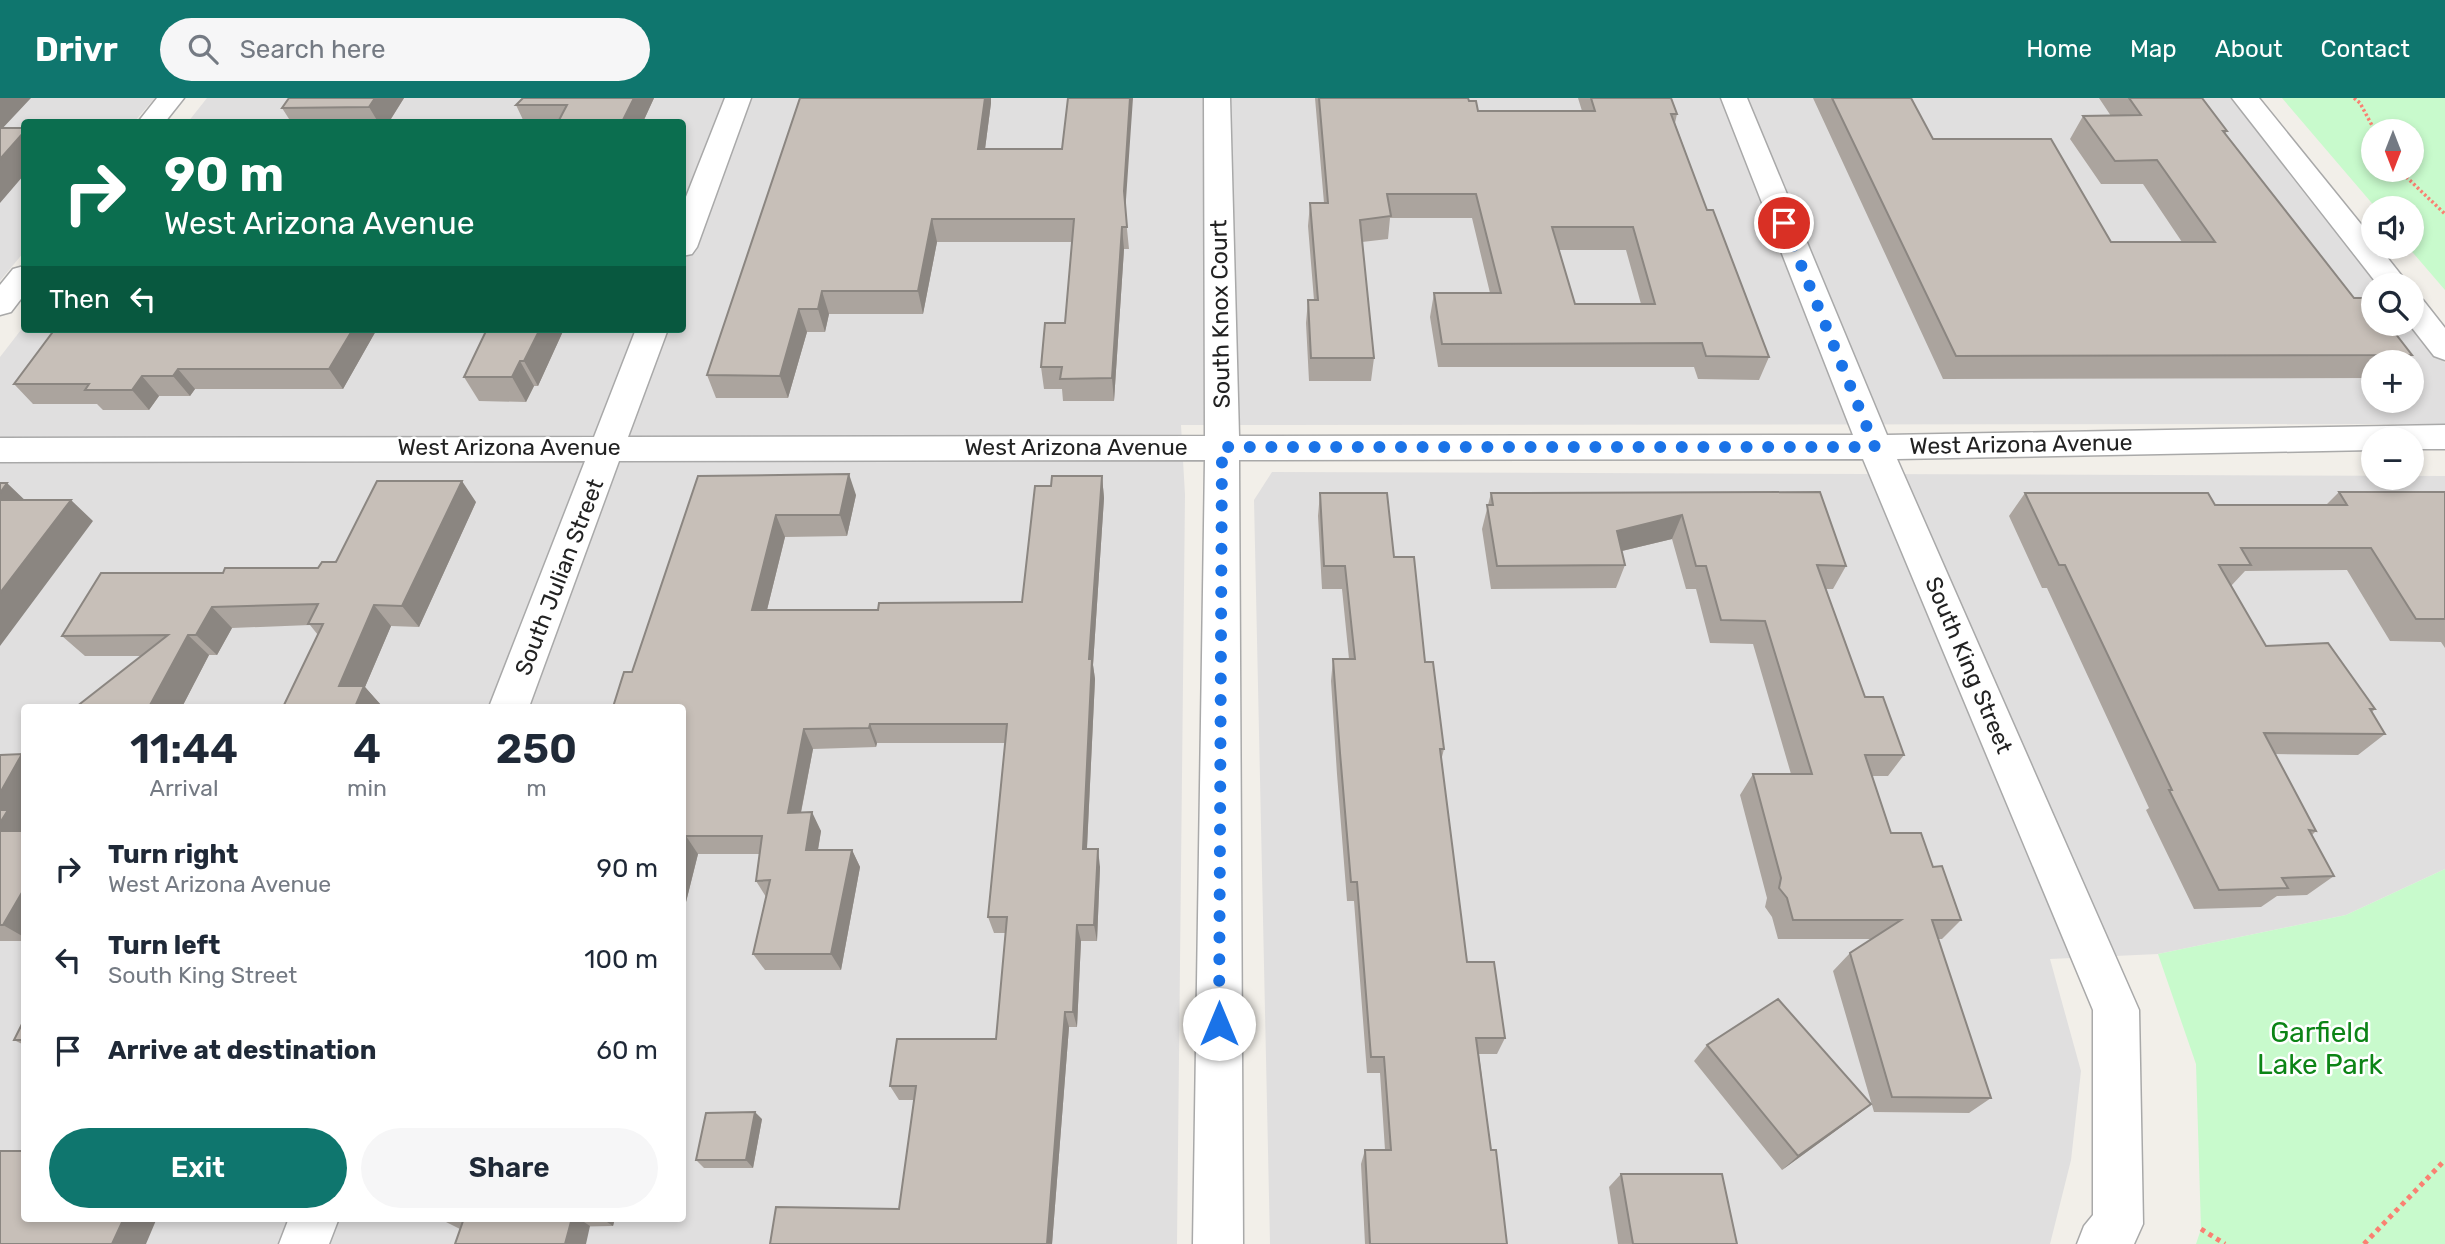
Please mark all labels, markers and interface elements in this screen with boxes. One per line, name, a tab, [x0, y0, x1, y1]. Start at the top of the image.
search box	[160, 18, 650, 81]
text: Drivr	[35, 30, 118, 69]
icon: search	[184, 30, 222, 68]
text: Search here	[240, 34, 386, 65]
text: Home	[2026, 35, 2092, 63]
text: Map	[2130, 35, 2177, 63]
text: About	[2215, 35, 2283, 63]
text: Contact	[2321, 35, 2410, 63]
north arrow	[2361, 119, 2424, 182]
map controls	[2361, 119, 2424, 490]
text: 90 m	[164, 145, 284, 203]
icon: right	[49, 147, 140, 238]
pin	[1754, 193, 1814, 253]
button: sound	[2361, 196, 2424, 259]
text: West Arizona Avenue	[164, 204, 475, 242]
icon: arrive	[1765, 204, 1803, 242]
street label: South Knox Court	[1204, 219, 1236, 409]
button: search	[2361, 273, 2424, 336]
icon: left	[124, 280, 162, 318]
text: Then	[49, 284, 110, 315]
button: +	[2361, 350, 2424, 413]
button: −	[2361, 427, 2424, 490]
street label: West Arizona Avenue	[1909, 428, 2133, 460]
street label: West Arizona Avenue	[397, 433, 621, 461]
street label: West Arizona Avenue	[964, 433, 1188, 461]
street label: South Julian Street	[509, 475, 609, 679]
street label: South King Street	[1919, 572, 2019, 758]
text: 11:44	[130, 724, 238, 774]
text: 4	[353, 724, 381, 774]
text: 250	[496, 724, 577, 774]
text: Arrival	[149, 774, 219, 802]
text: min	[347, 774, 387, 802]
text: m	[526, 774, 547, 802]
text: Turn right	[108, 839, 238, 870]
icon: right	[49, 850, 87, 888]
text: 90 m	[597, 853, 658, 884]
text: West Arizona Avenue	[108, 870, 331, 898]
text: Turn left	[108, 930, 220, 961]
icon: left	[49, 941, 87, 979]
text: 100 m	[584, 944, 658, 975]
text: South King Street	[108, 961, 297, 989]
position arrow	[1182, 987, 1256, 1061]
park label: Garfield Lake Park	[2257, 1016, 2383, 1081]
icon: arrive	[49, 1032, 87, 1070]
text: Arrive at destination	[108, 1035, 376, 1066]
text: 60 m	[596, 1035, 658, 1066]
button: Exit	[49, 1128, 347, 1208]
button: Share	[361, 1128, 658, 1208]

